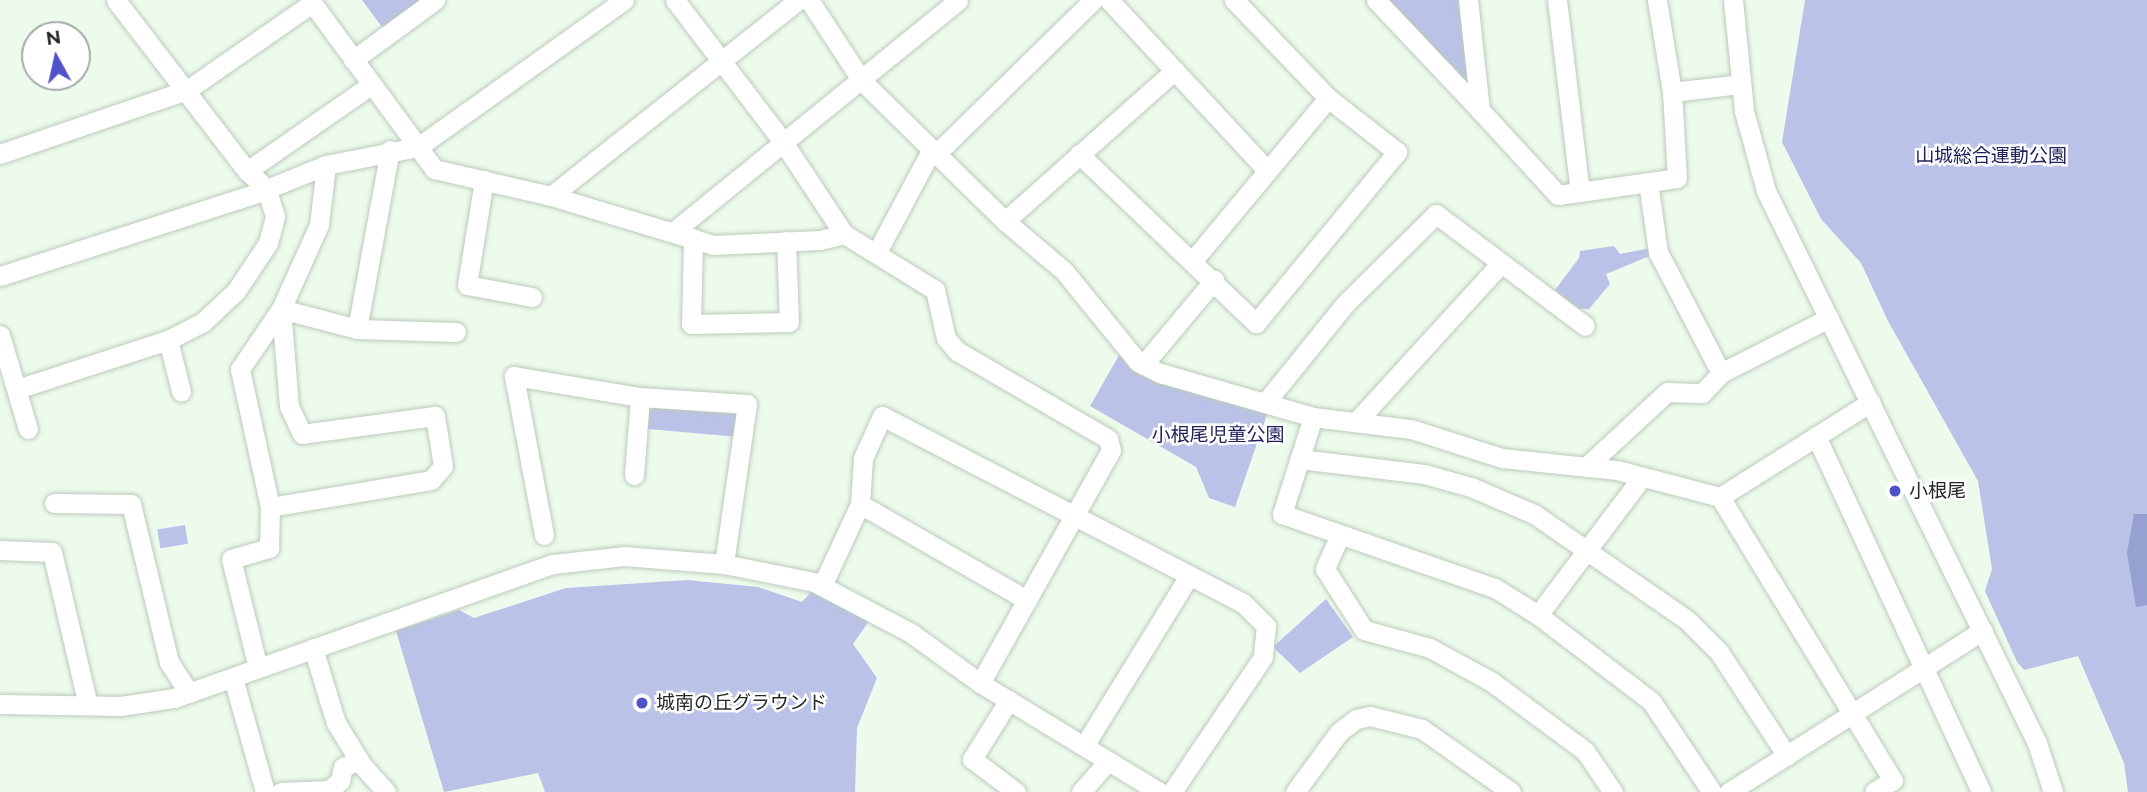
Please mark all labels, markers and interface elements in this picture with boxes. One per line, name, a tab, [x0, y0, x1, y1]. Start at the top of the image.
north arrow	[21, 21, 91, 91]
text: N	[45, 25, 62, 49]
park label: 山城総合運動公園	[1915, 145, 2067, 167]
park label: 小根尾児童公園	[1152, 424, 1284, 446]
place label: 小根尾	[1909, 480, 1966, 502]
marker: 小根尾	[1887, 483, 1903, 499]
place label: 城南の丘グラウンド	[656, 692, 827, 714]
marker: 城南の丘グラウンド	[634, 695, 650, 711]

